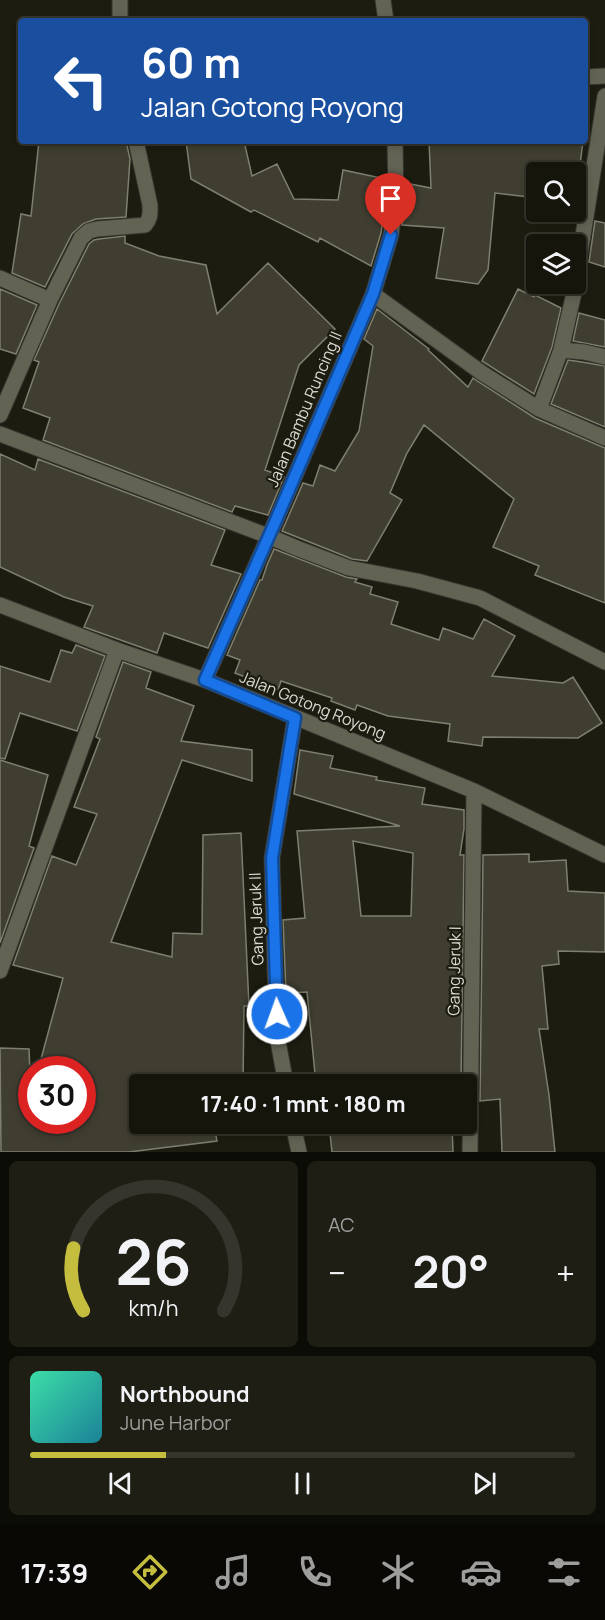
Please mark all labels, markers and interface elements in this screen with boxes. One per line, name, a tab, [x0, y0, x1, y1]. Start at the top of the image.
text: 60 m	[141, 33, 241, 91]
icon: left	[42, 42, 120, 120]
text: Jalan Gotong Royong	[141, 88, 404, 125]
map controls	[526, 162, 586, 294]
button: search	[526, 162, 586, 222]
pin	[365, 173, 416, 235]
icon: arrive	[374, 182, 407, 215]
button: layers	[526, 234, 586, 294]
street label: Jalan Bambu Runcing II	[261, 328, 347, 490]
street label: Jalan Gotong Royong	[237, 666, 389, 744]
street label: Gang Jeruk II	[243, 872, 269, 966]
street label: Gang Jeruk I	[442, 926, 466, 1016]
position arrow	[245, 982, 309, 1046]
speed limit sign: 30	[18, 1056, 96, 1134]
text: 17:40 · 1 mnt · 180 m	[201, 1089, 405, 1119]
text: AC	[328, 1211, 355, 1238]
text: 26	[116, 1218, 191, 1304]
text: 20°	[413, 1240, 489, 1302]
text: −	[328, 1250, 346, 1295]
text: +	[556, 1250, 575, 1295]
text: km/h	[129, 1293, 178, 1322]
text: Northbound	[120, 1379, 250, 1409]
text: June Harbor	[120, 1409, 232, 1436]
icon: previous	[104, 1467, 137, 1500]
icon: pause	[286, 1467, 319, 1500]
icon: next	[468, 1467, 501, 1500]
icon: directions	[129, 1551, 171, 1593]
icon: music	[212, 1551, 254, 1593]
icon: phone	[294, 1551, 336, 1593]
icon: climate	[377, 1551, 419, 1593]
icon: car	[460, 1551, 502, 1593]
icon: filters	[543, 1551, 585, 1593]
text: 17:39	[20, 1554, 88, 1591]

